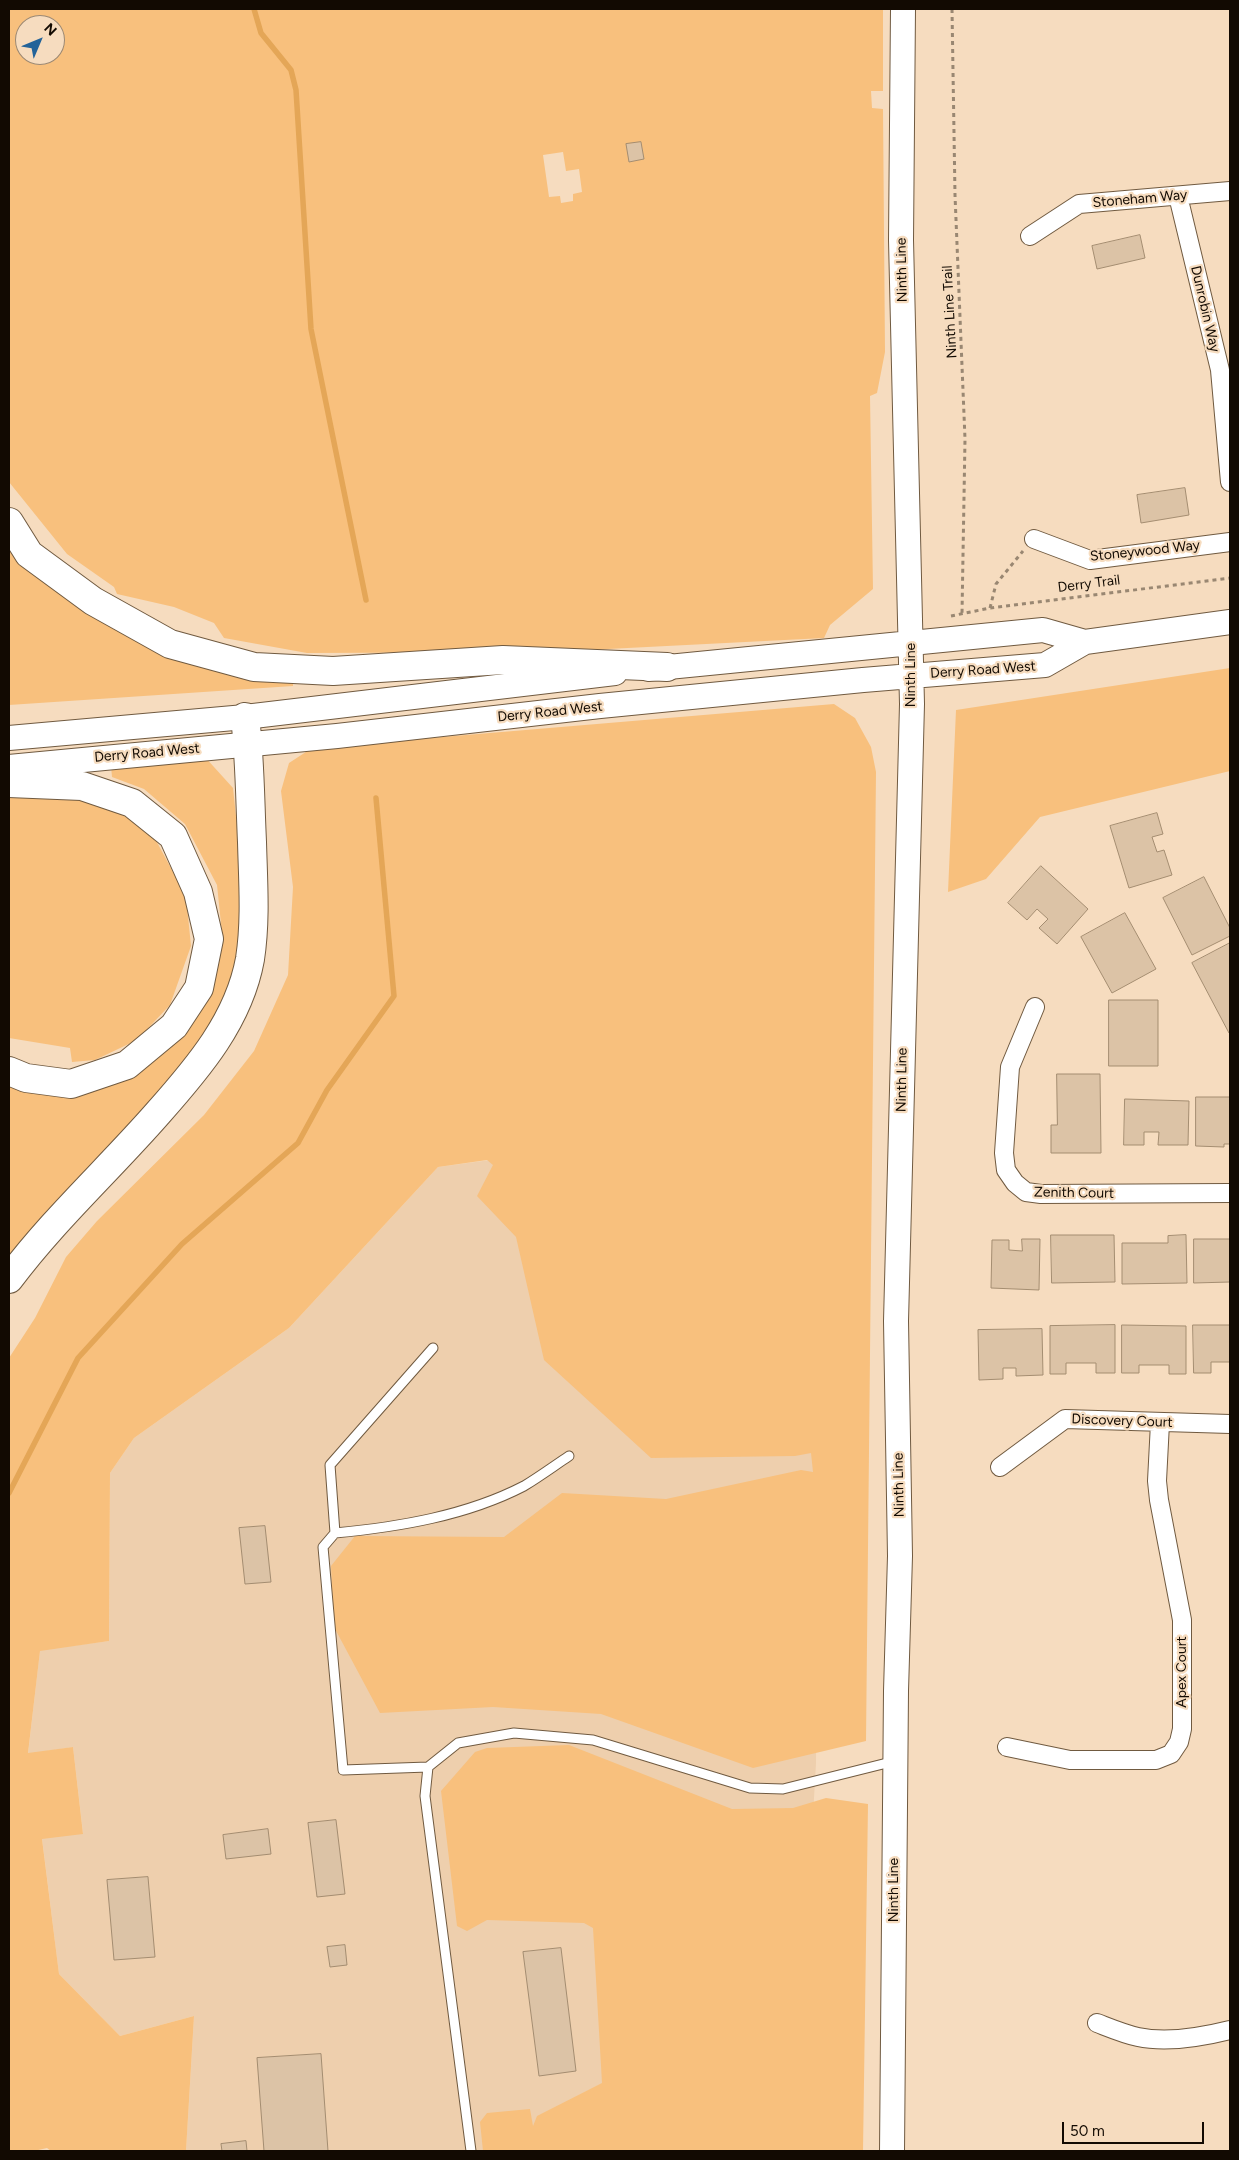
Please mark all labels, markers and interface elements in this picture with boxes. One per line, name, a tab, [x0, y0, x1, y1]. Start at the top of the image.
north arrow	[15, 15, 65, 65]
text: N	[40, 20, 60, 40]
street label: Stoneham Way	[1092, 186, 1188, 212]
street label: Ninth Line	[893, 238, 911, 302]
street label: Dunrobin Way	[1187, 264, 1223, 354]
street label: Ninth Line Trail	[939, 265, 961, 359]
street label: Stoneywood Way	[1089, 537, 1201, 565]
street label: Derry Trail	[1057, 572, 1121, 596]
street label: Ninth Line	[903, 643, 919, 707]
street label: Derry Road West	[930, 658, 1036, 682]
street label: Derry Road West	[497, 698, 603, 726]
street label: Derry Road West	[94, 740, 200, 766]
street label: Ninth Line	[893, 1048, 911, 1112]
street label: Zenith Court	[1034, 1184, 1114, 1202]
street label: Discovery Court	[1071, 1411, 1173, 1431]
street label: Ninth Line	[890, 1453, 908, 1517]
street label: Apex Court	[1174, 1636, 1190, 1708]
street label: Ninth Line	[886, 1858, 902, 1922]
scale bar	[1064, 2112, 1206, 2144]
text: 50 m	[1070, 2122, 1105, 2140]

